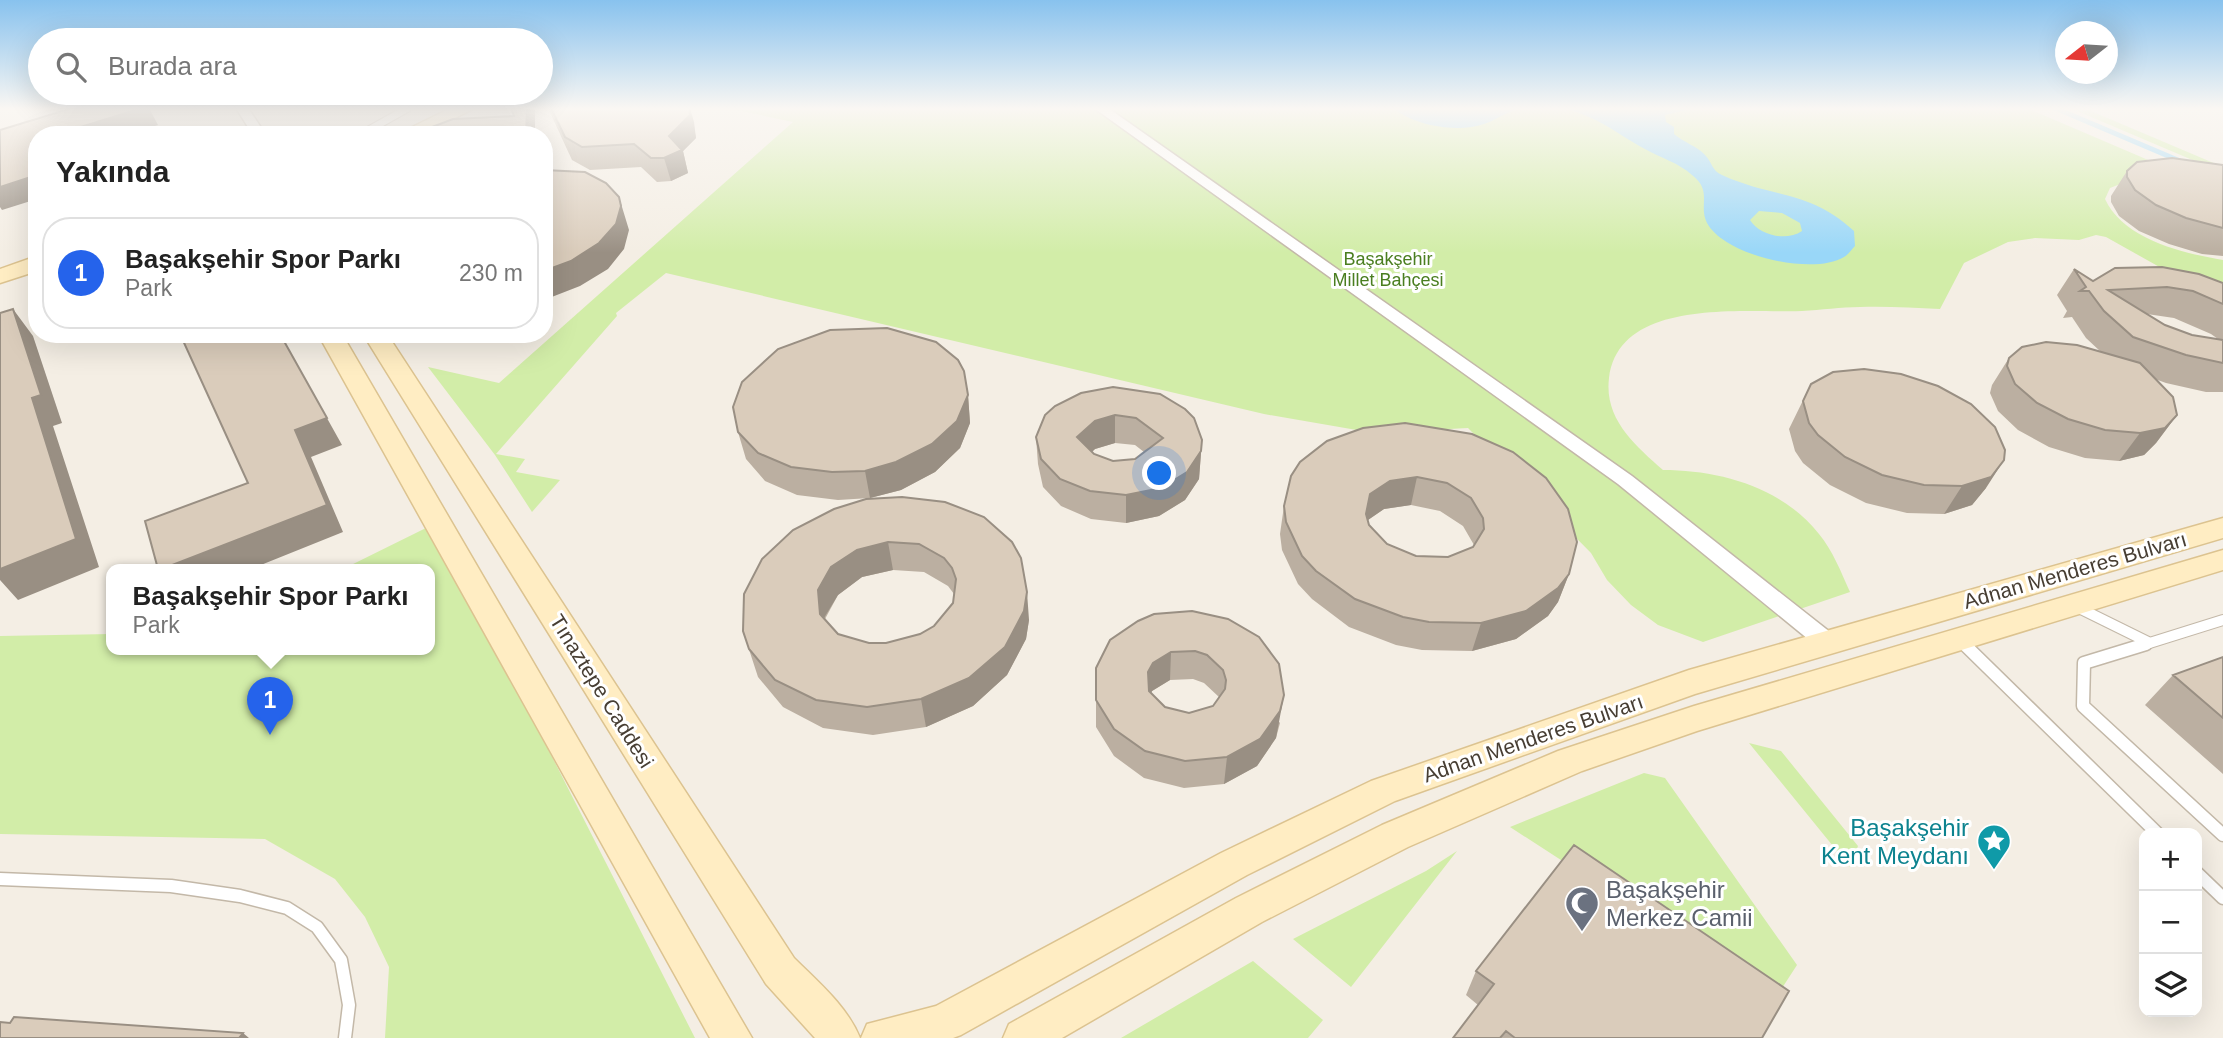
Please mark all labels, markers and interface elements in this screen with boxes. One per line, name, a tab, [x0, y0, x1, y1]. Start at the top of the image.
north arrow	[2055, 21, 2118, 84]
search box	[28, 28, 553, 105]
icon: search	[52, 48, 90, 86]
text: Burada ara	[108, 51, 237, 81]
text: Yakında	[56, 155, 169, 188]
text: Başakşehir Spor Parkı	[125, 244, 401, 274]
park label: Başakşehir Millet Bahçesi	[1332, 249, 1444, 290]
text: 1	[75, 260, 87, 286]
text: 230 m	[459, 260, 523, 286]
text: Park	[125, 275, 172, 301]
your location	[1142, 456, 1176, 490]
street label: Adnan Menderes Bulvarı	[1961, 527, 2189, 613]
popup	[106, 564, 435, 655]
text: Başakşehir Spor Parkı	[132, 581, 409, 611]
street label: Tınaztepe Caddesi	[546, 610, 658, 772]
text: Park	[132, 612, 180, 638]
pin: 1	[247, 677, 293, 735]
street label: Adnan Menderes Bulvarı	[1420, 690, 1646, 786]
place label: Başakşehir Kent Meydanı	[1821, 814, 1969, 869]
place icon: Başakşehir Kent Meydanı	[1975, 822, 2013, 871]
map controls	[2139, 828, 2202, 1017]
button: +	[2139, 828, 2202, 891]
place label: Başakşehir Merkez Camii	[1606, 876, 1753, 931]
mosque icon: Başakşehir Merkez Camii	[1563, 884, 1601, 933]
button: −	[2139, 891, 2202, 954]
button: layers	[2139, 954, 2202, 1017]

